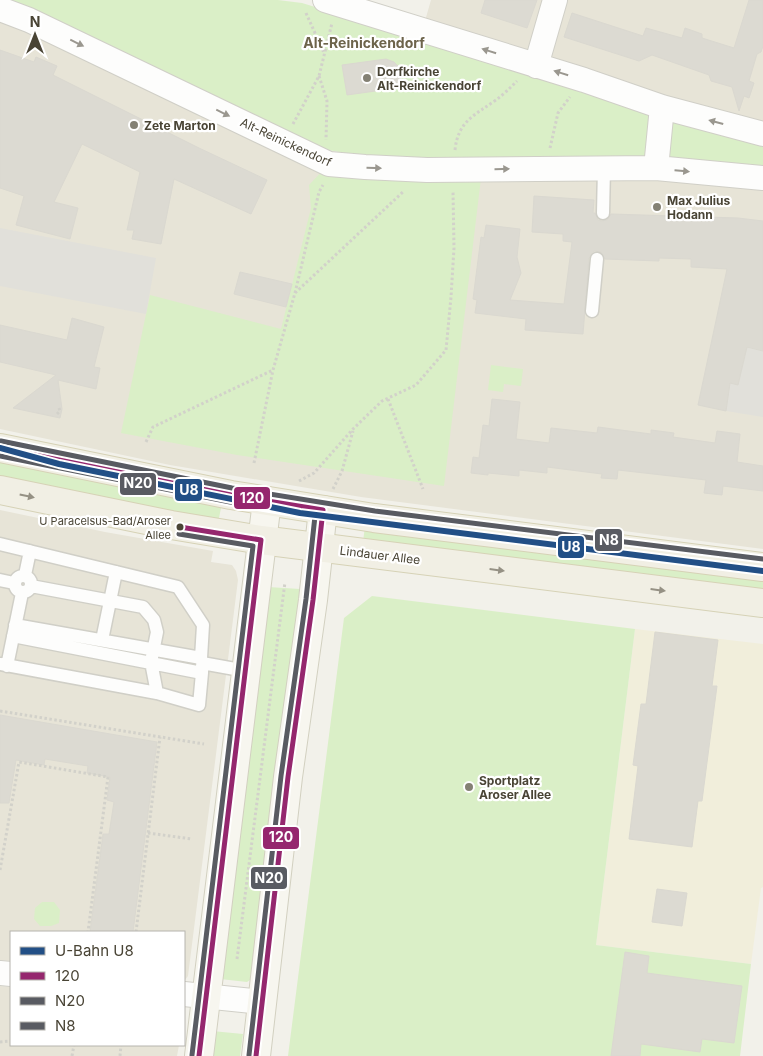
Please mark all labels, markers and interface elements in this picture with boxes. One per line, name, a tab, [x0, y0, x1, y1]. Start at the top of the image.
north arrow	[10, 10, 60, 60]
text: N	[30, 13, 40, 30]
district label: Alt-Reinickendorf	[303, 34, 425, 51]
one-way arrow	[70, 39, 84, 47]
one-way arrow	[481, 46, 496, 54]
place label: Dorfkirche Alt-Reinickendorf	[377, 64, 481, 93]
one-way arrow	[553, 69, 568, 77]
marker: Dorfkirche Alt-Reinickendorf	[361, 72, 373, 84]
one-way arrow	[216, 109, 230, 117]
street label: Alt-Reinickendorf	[238, 114, 335, 170]
place label: Zete Marton	[144, 118, 216, 133]
one-way arrow	[708, 118, 723, 126]
marker: Zete Marton	[128, 119, 140, 131]
one-way arrow	[366, 164, 382, 172]
one-way arrow	[494, 165, 510, 173]
one-way arrow	[674, 167, 690, 175]
place label: Max Julius Hodann	[667, 193, 730, 222]
marker: Max Julius Hodann	[651, 201, 663, 213]
line badge: N20	[119, 472, 157, 496]
text: N20	[124, 474, 152, 491]
line badge: U8	[174, 478, 203, 502]
text: U8	[179, 481, 199, 498]
line badge: 120	[233, 486, 271, 510]
text: 120	[240, 489, 264, 506]
one-way arrow	[20, 492, 35, 500]
place label: U Paracelsus-Bad/Aroser Allee	[39, 514, 171, 542]
marker: U Paracelsus-Bad/Aroser Allee	[175, 522, 185, 532]
line badge: N8	[594, 528, 623, 552]
text: N8	[599, 531, 619, 548]
line badge: U8	[557, 535, 585, 559]
text: U8	[561, 538, 581, 555]
street label: Lindauer Allee	[339, 543, 421, 567]
one-way arrow	[489, 566, 505, 574]
one-way arrow	[651, 586, 667, 594]
place label: Sportplatz Aroser Allee	[479, 773, 551, 802]
marker: Sportplatz Aroser Allee	[463, 781, 475, 793]
line badge: 120	[262, 826, 300, 850]
text: 120	[269, 828, 293, 845]
line badge: N20	[250, 866, 288, 890]
text: N20	[255, 869, 283, 886]
legend	[10, 931, 185, 1046]
text: U-Bahn U8	[55, 941, 134, 960]
text: 120	[55, 966, 80, 985]
text: N20	[55, 991, 85, 1010]
text: N8	[55, 1016, 76, 1035]

